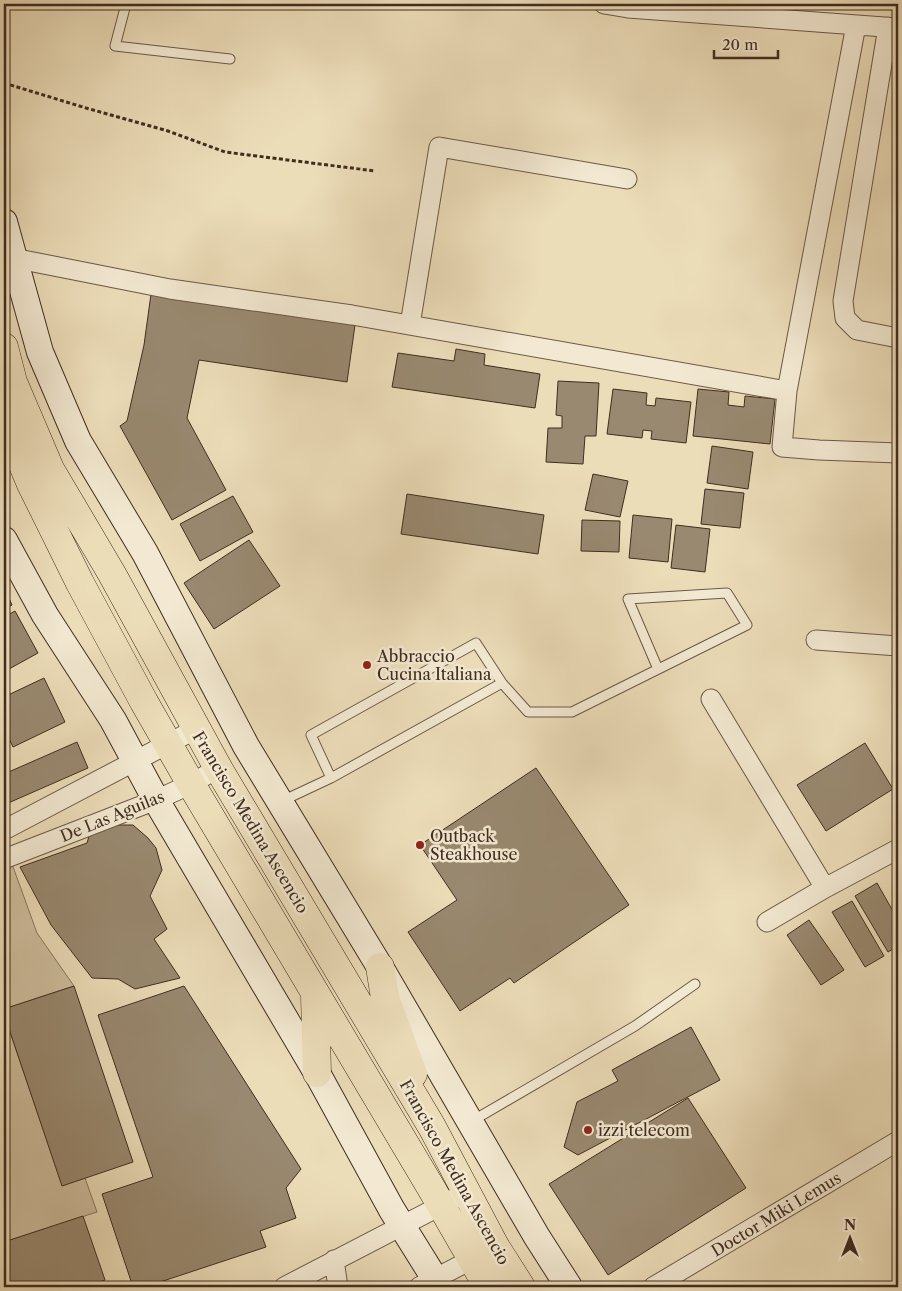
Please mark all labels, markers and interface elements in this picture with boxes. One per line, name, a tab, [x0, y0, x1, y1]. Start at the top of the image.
scale bar	[714, 28, 778, 60]
text: 20 m	[722, 35, 758, 54]
place label: Abbraccio Cucina Italiana	[376, 646, 492, 684]
marker: Abbraccio Cucina Italiana	[361, 659, 373, 671]
street label: Francisco Medina Ascencio	[189, 727, 313, 917]
street label: De Las Aguilas	[57, 786, 167, 846]
place label: Outback Steakhouse	[430, 826, 518, 864]
marker: Outback Steakhouse	[414, 839, 426, 851]
street label: Francisco Medina Ascencio	[396, 1076, 514, 1268]
place label: izzi telecom	[598, 1120, 690, 1140]
marker: izzi telecom	[582, 1124, 594, 1136]
street label: Doctor Miki Lemus	[707, 1167, 845, 1261]
north arrow	[824, 1214, 874, 1264]
text: N	[844, 1216, 856, 1234]

